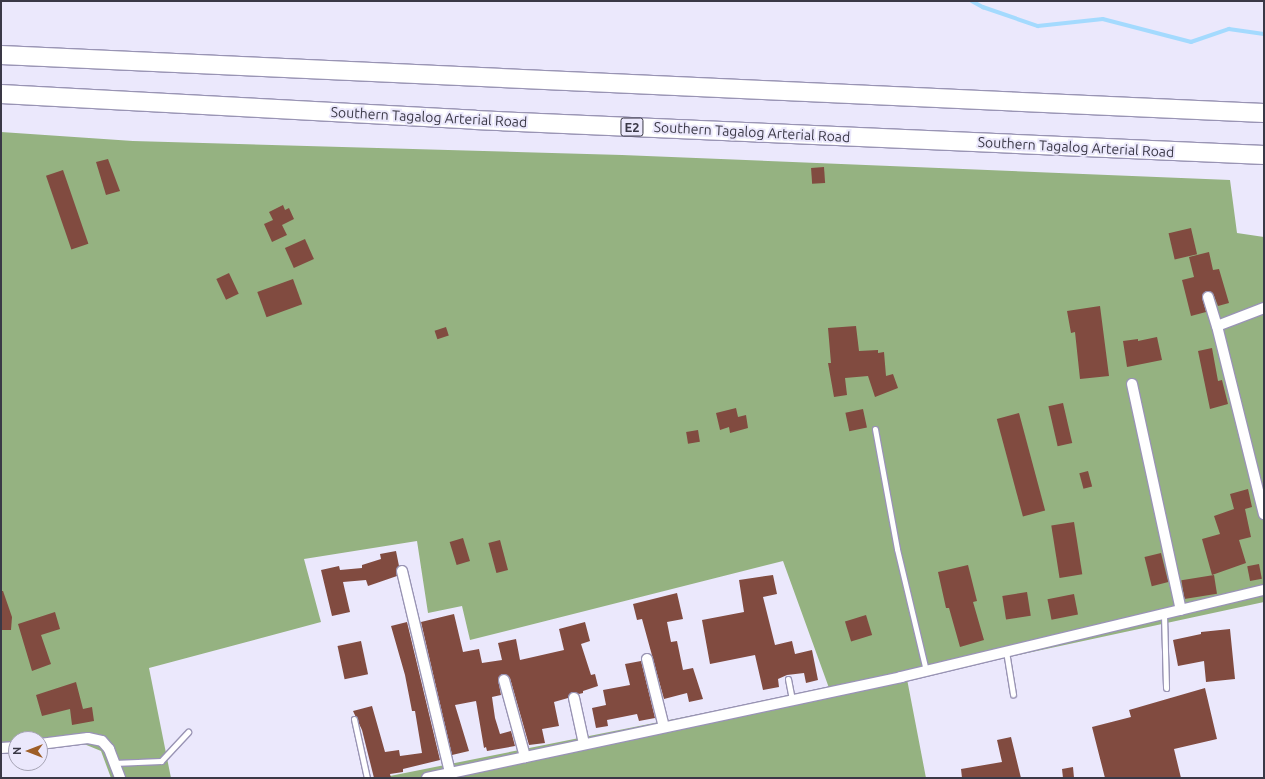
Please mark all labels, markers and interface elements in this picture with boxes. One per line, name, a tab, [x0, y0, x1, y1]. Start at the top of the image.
street label: Southern Tagalog Arterial Road	[330, 103, 528, 131]
road number: E2	[620, 116, 644, 138]
street label: Southern Tagalog Arterial Road	[653, 118, 851, 146]
street label: Southern Tagalog Arterial Road	[977, 133, 1175, 161]
north arrow	[8, 731, 48, 771]
text: N	[11, 747, 23, 755]

